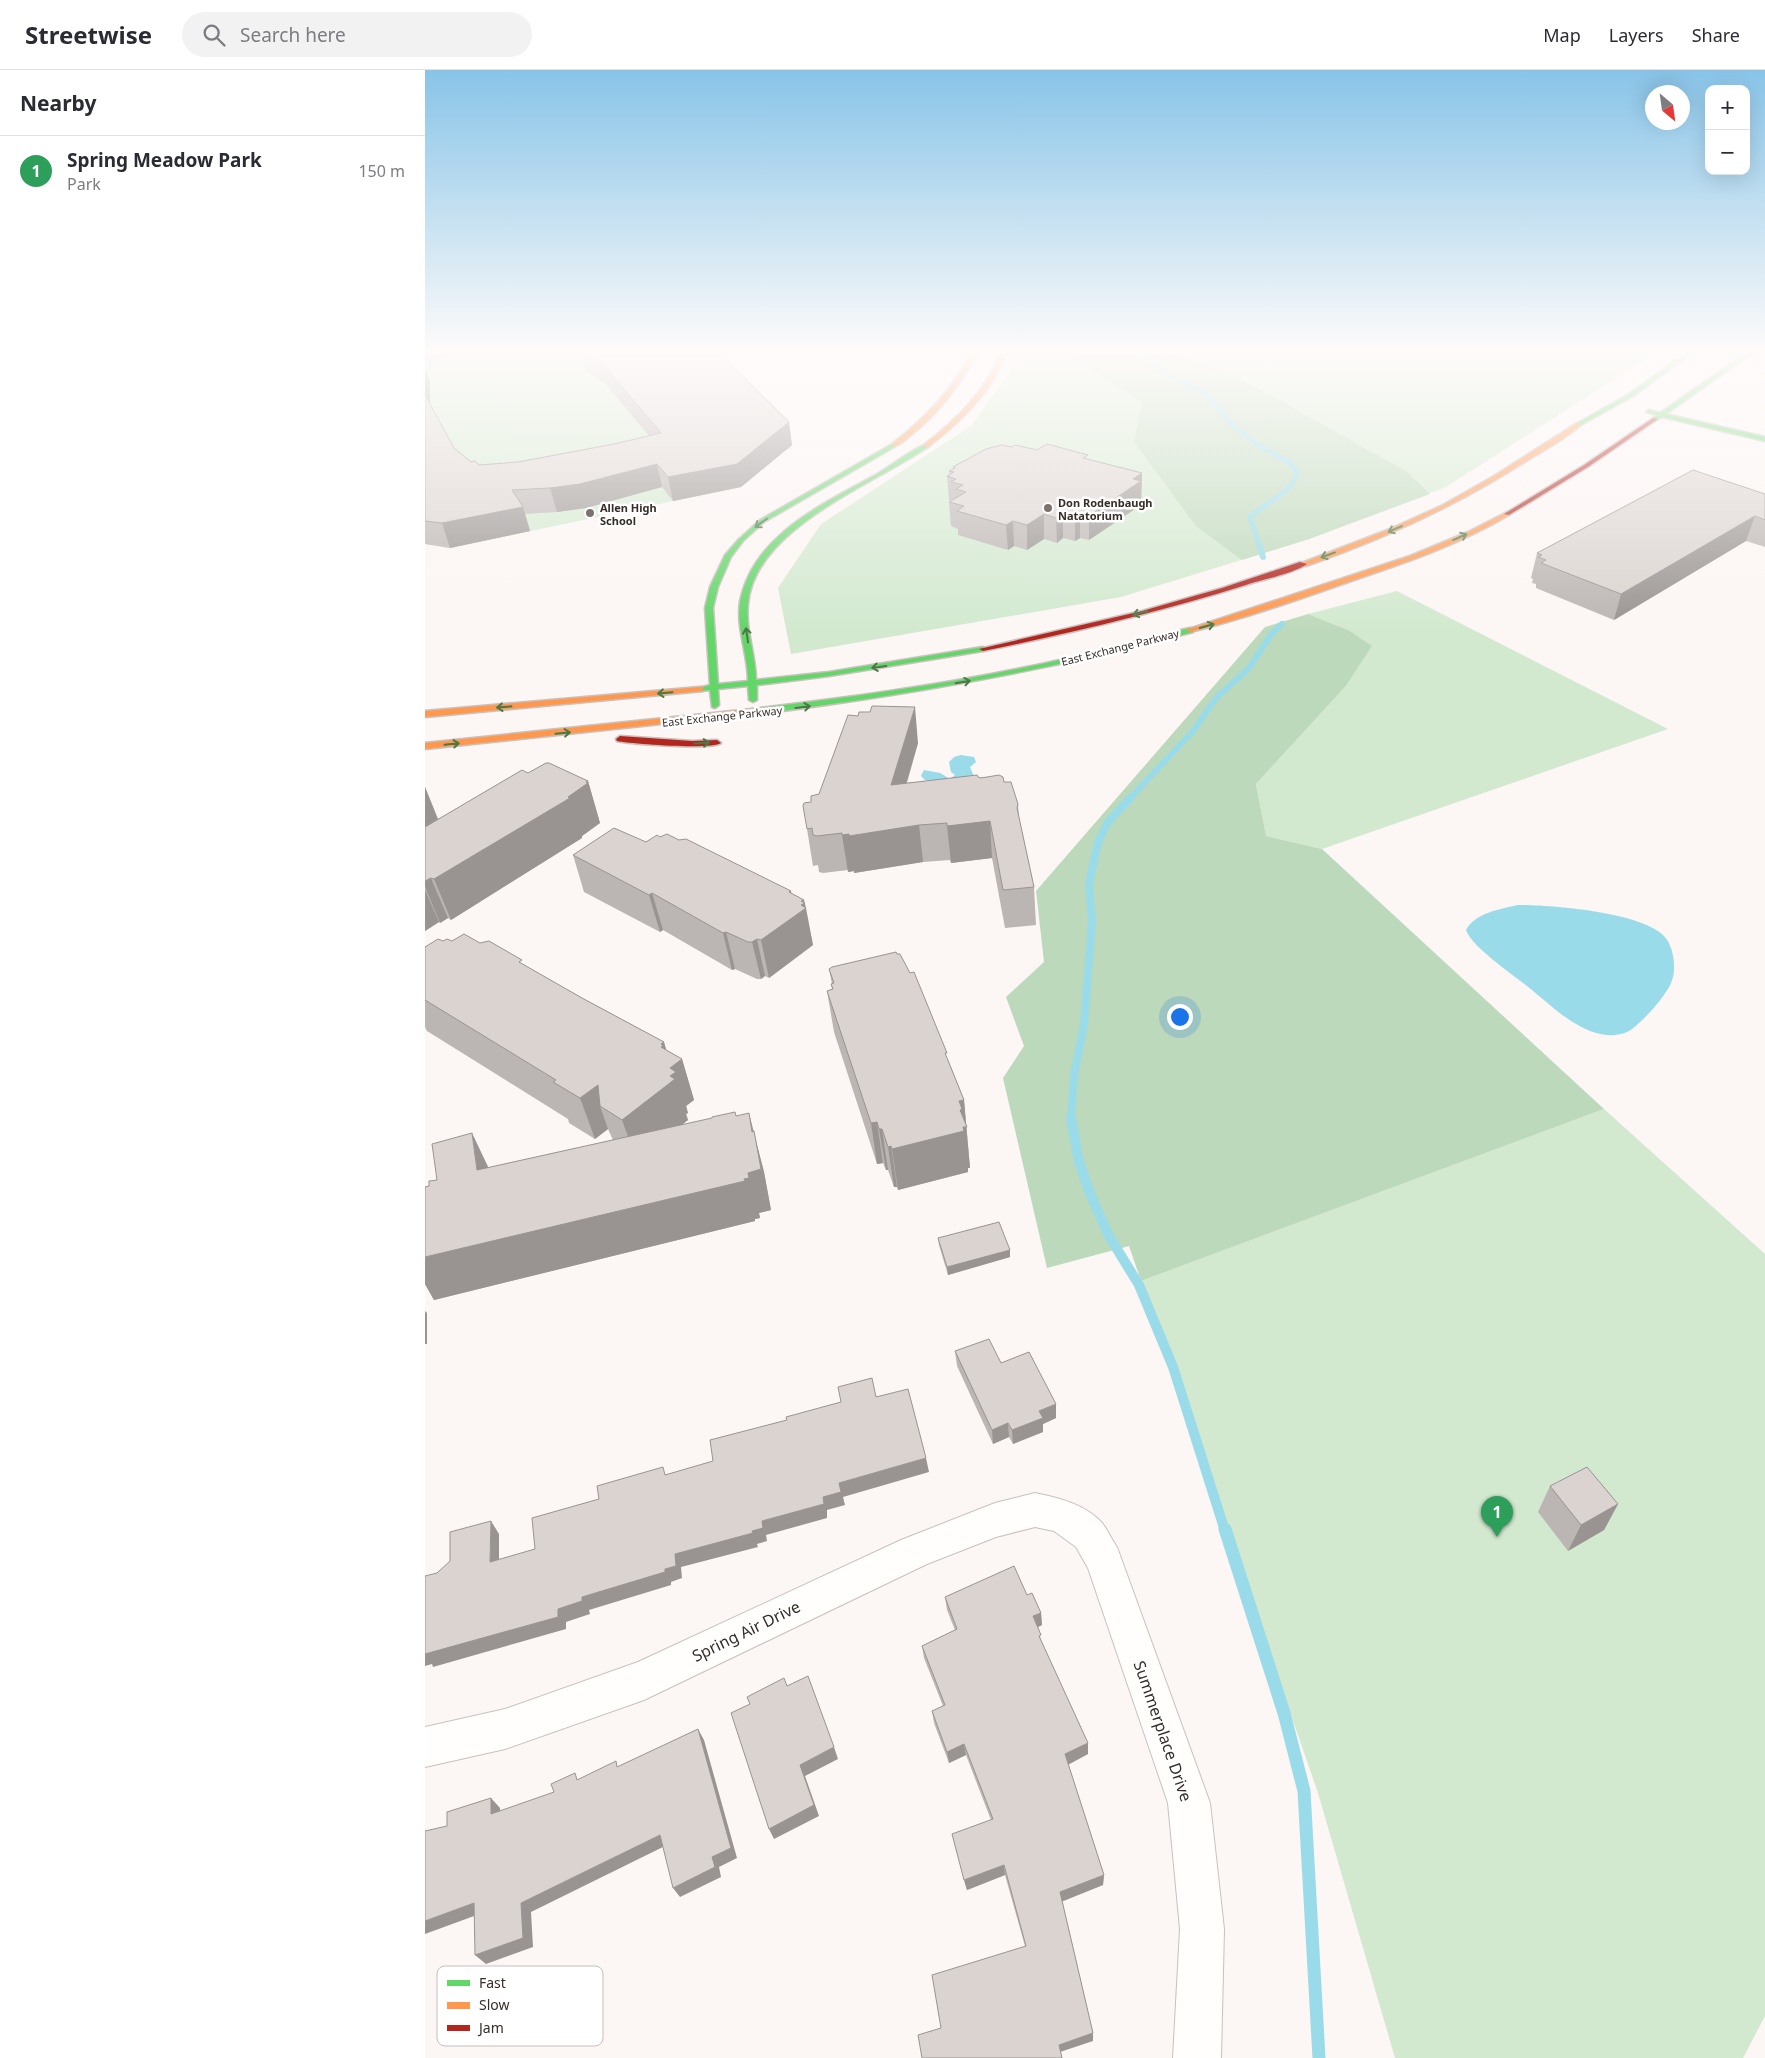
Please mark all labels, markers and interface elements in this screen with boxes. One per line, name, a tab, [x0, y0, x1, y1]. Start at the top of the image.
search box	[182, 12, 532, 57]
text: Streetwise	[25, 18, 152, 51]
icon: search	[200, 21, 228, 49]
text: Search here	[240, 22, 346, 48]
text: Map	[1543, 23, 1581, 47]
text: Layers	[1609, 23, 1664, 47]
text: Share	[1692, 23, 1740, 47]
north arrow	[1645, 85, 1690, 130]
map controls	[1705, 85, 1750, 175]
button: +	[1705, 85, 1750, 130]
text: Nearby	[20, 89, 96, 117]
button: −	[1705, 130, 1750, 175]
text: Spring Meadow Park	[67, 147, 262, 173]
text: 1	[31, 160, 41, 182]
text: 150 m	[358, 160, 405, 182]
text: Park	[67, 173, 101, 195]
place label: Don Rodenbaugh Natatorium	[1058, 495, 1153, 523]
place label: Allen High School	[600, 500, 657, 528]
marker: Don Rodenbaugh Natatorium	[1042, 502, 1054, 514]
marker: Allen High School	[584, 507, 596, 519]
one-way arrow	[754, 518, 768, 528]
one-way arrow	[1388, 525, 1403, 534]
one-way arrow	[1452, 532, 1467, 542]
one-way arrow	[1321, 551, 1337, 560]
one-way arrow	[1132, 609, 1148, 618]
one-way arrow	[1198, 620, 1214, 630]
street label: East Exchange Parkway	[1060, 625, 1181, 669]
one-way arrow	[742, 627, 752, 643]
one-way arrow	[871, 662, 887, 672]
one-way arrow	[955, 676, 971, 686]
one-way arrow	[658, 688, 674, 697]
one-way arrow	[496, 702, 512, 711]
street label: East Exchange Parkway	[661, 702, 783, 730]
one-way arrow	[794, 702, 810, 712]
one-way arrow	[555, 728, 571, 738]
one-way arrow	[444, 739, 460, 748]
one-way arrow	[693, 739, 709, 748]
your location	[1167, 1004, 1193, 1030]
pin: 1	[1481, 1496, 1513, 1537]
street label: Spring Air Drive	[688, 1595, 804, 1667]
street label: Summerplace Drive	[1129, 1658, 1197, 1804]
legend	[437, 1966, 603, 2046]
text: Fast	[479, 1973, 506, 1992]
text: Slow	[479, 1995, 510, 2014]
text: Jam	[477, 2018, 504, 2037]

